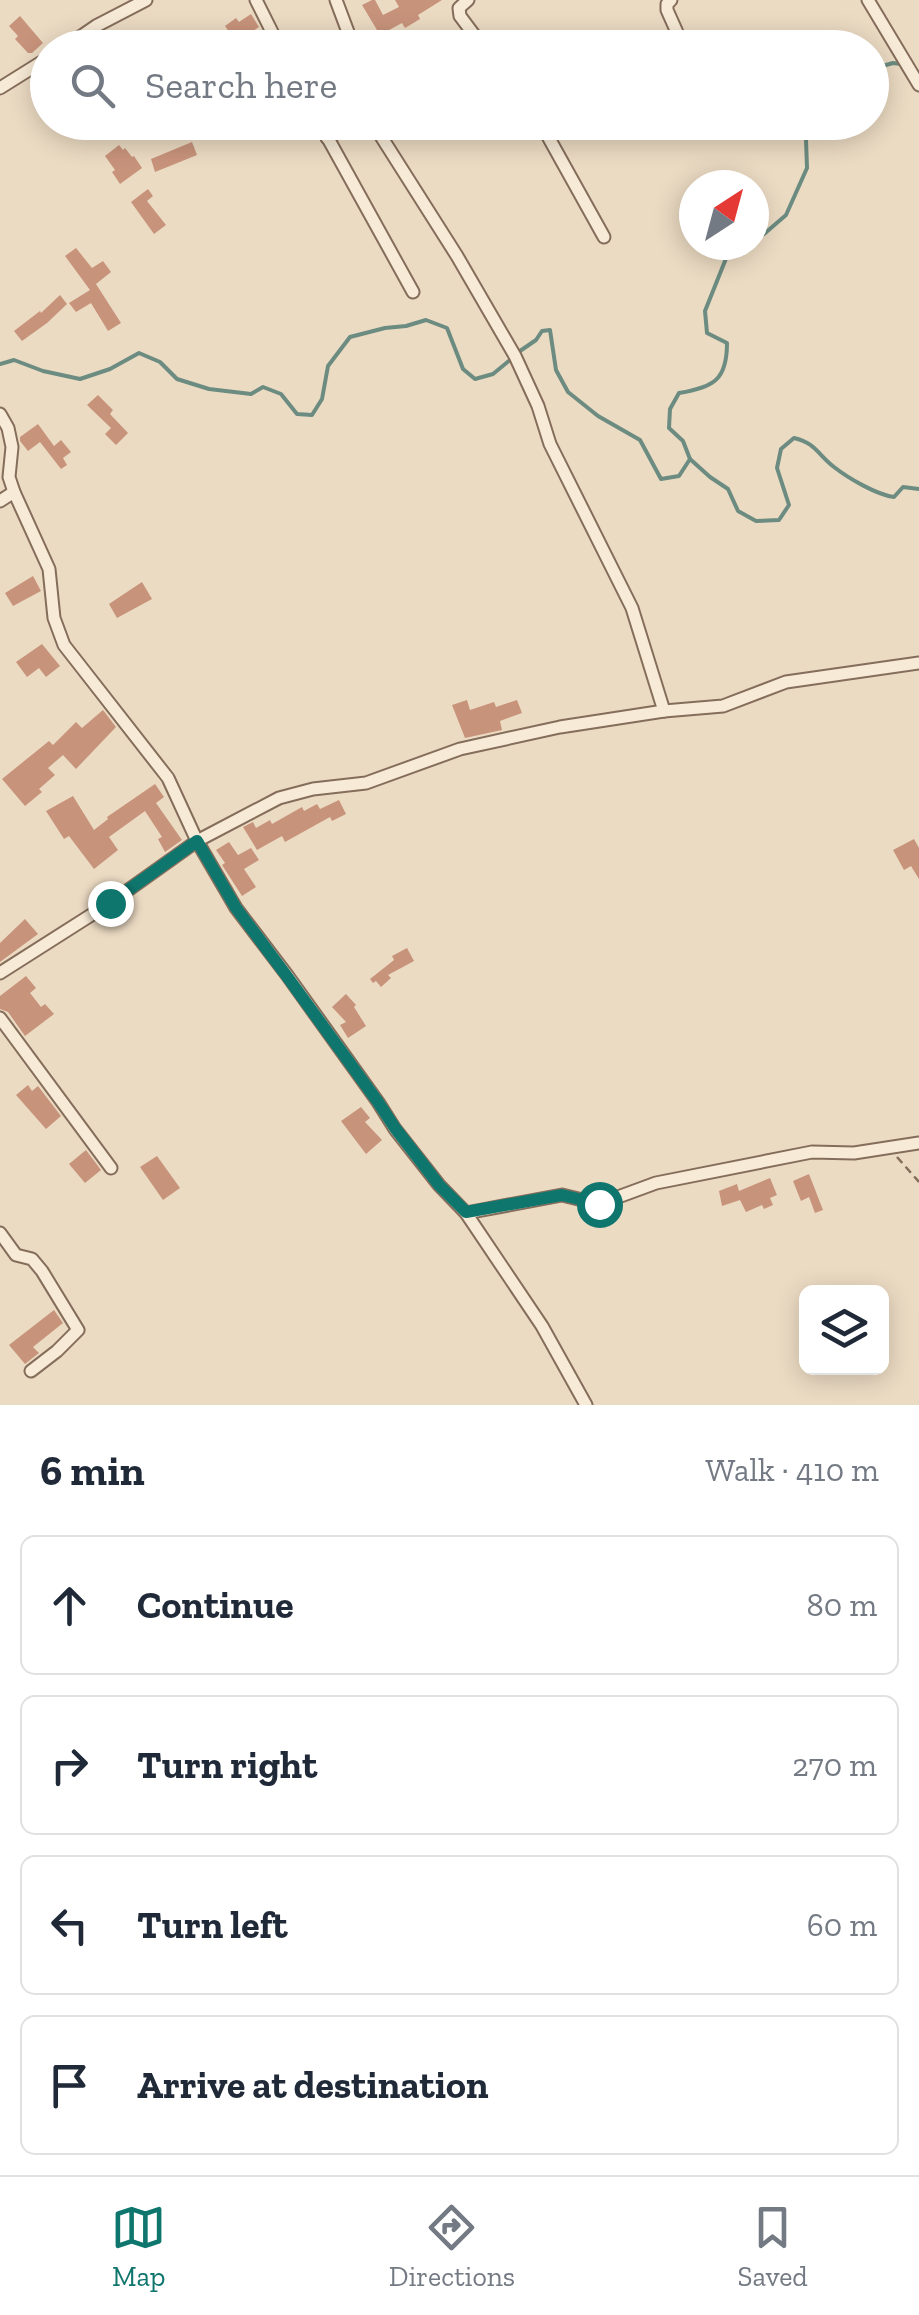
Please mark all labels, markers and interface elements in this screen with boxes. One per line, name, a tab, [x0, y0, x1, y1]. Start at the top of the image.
search box	[30, 30, 889, 140]
icon: search	[65, 58, 120, 113]
text: Search here	[145, 62, 337, 108]
north arrow	[679, 170, 769, 260]
route end	[88, 881, 134, 927]
route start	[577, 1182, 623, 1228]
map controls	[799, 1285, 889, 1375]
button: layers	[799, 1285, 889, 1375]
text: 6 min	[40, 1445, 145, 1496]
text: Walk · 410 m	[705, 1451, 879, 1489]
icon: ahead	[42, 1578, 97, 1633]
text: Continue	[137, 1582, 294, 1628]
text: 80 m	[806, 1586, 877, 1624]
icon: right	[42, 1738, 97, 1793]
text: Turn right	[137, 1742, 317, 1788]
text: 270 m	[792, 1746, 877, 1784]
icon: left	[42, 1898, 97, 1953]
text: Turn left	[137, 1902, 288, 1948]
text: 60 m	[807, 1906, 877, 1944]
icon: arrive	[42, 2058, 97, 2113]
text: Arrive at destination	[137, 2062, 488, 2108]
tab: Map	[111, 2200, 166, 2293]
tab: Directions	[389, 2200, 515, 2293]
tab: Saved	[738, 2200, 808, 2293]

